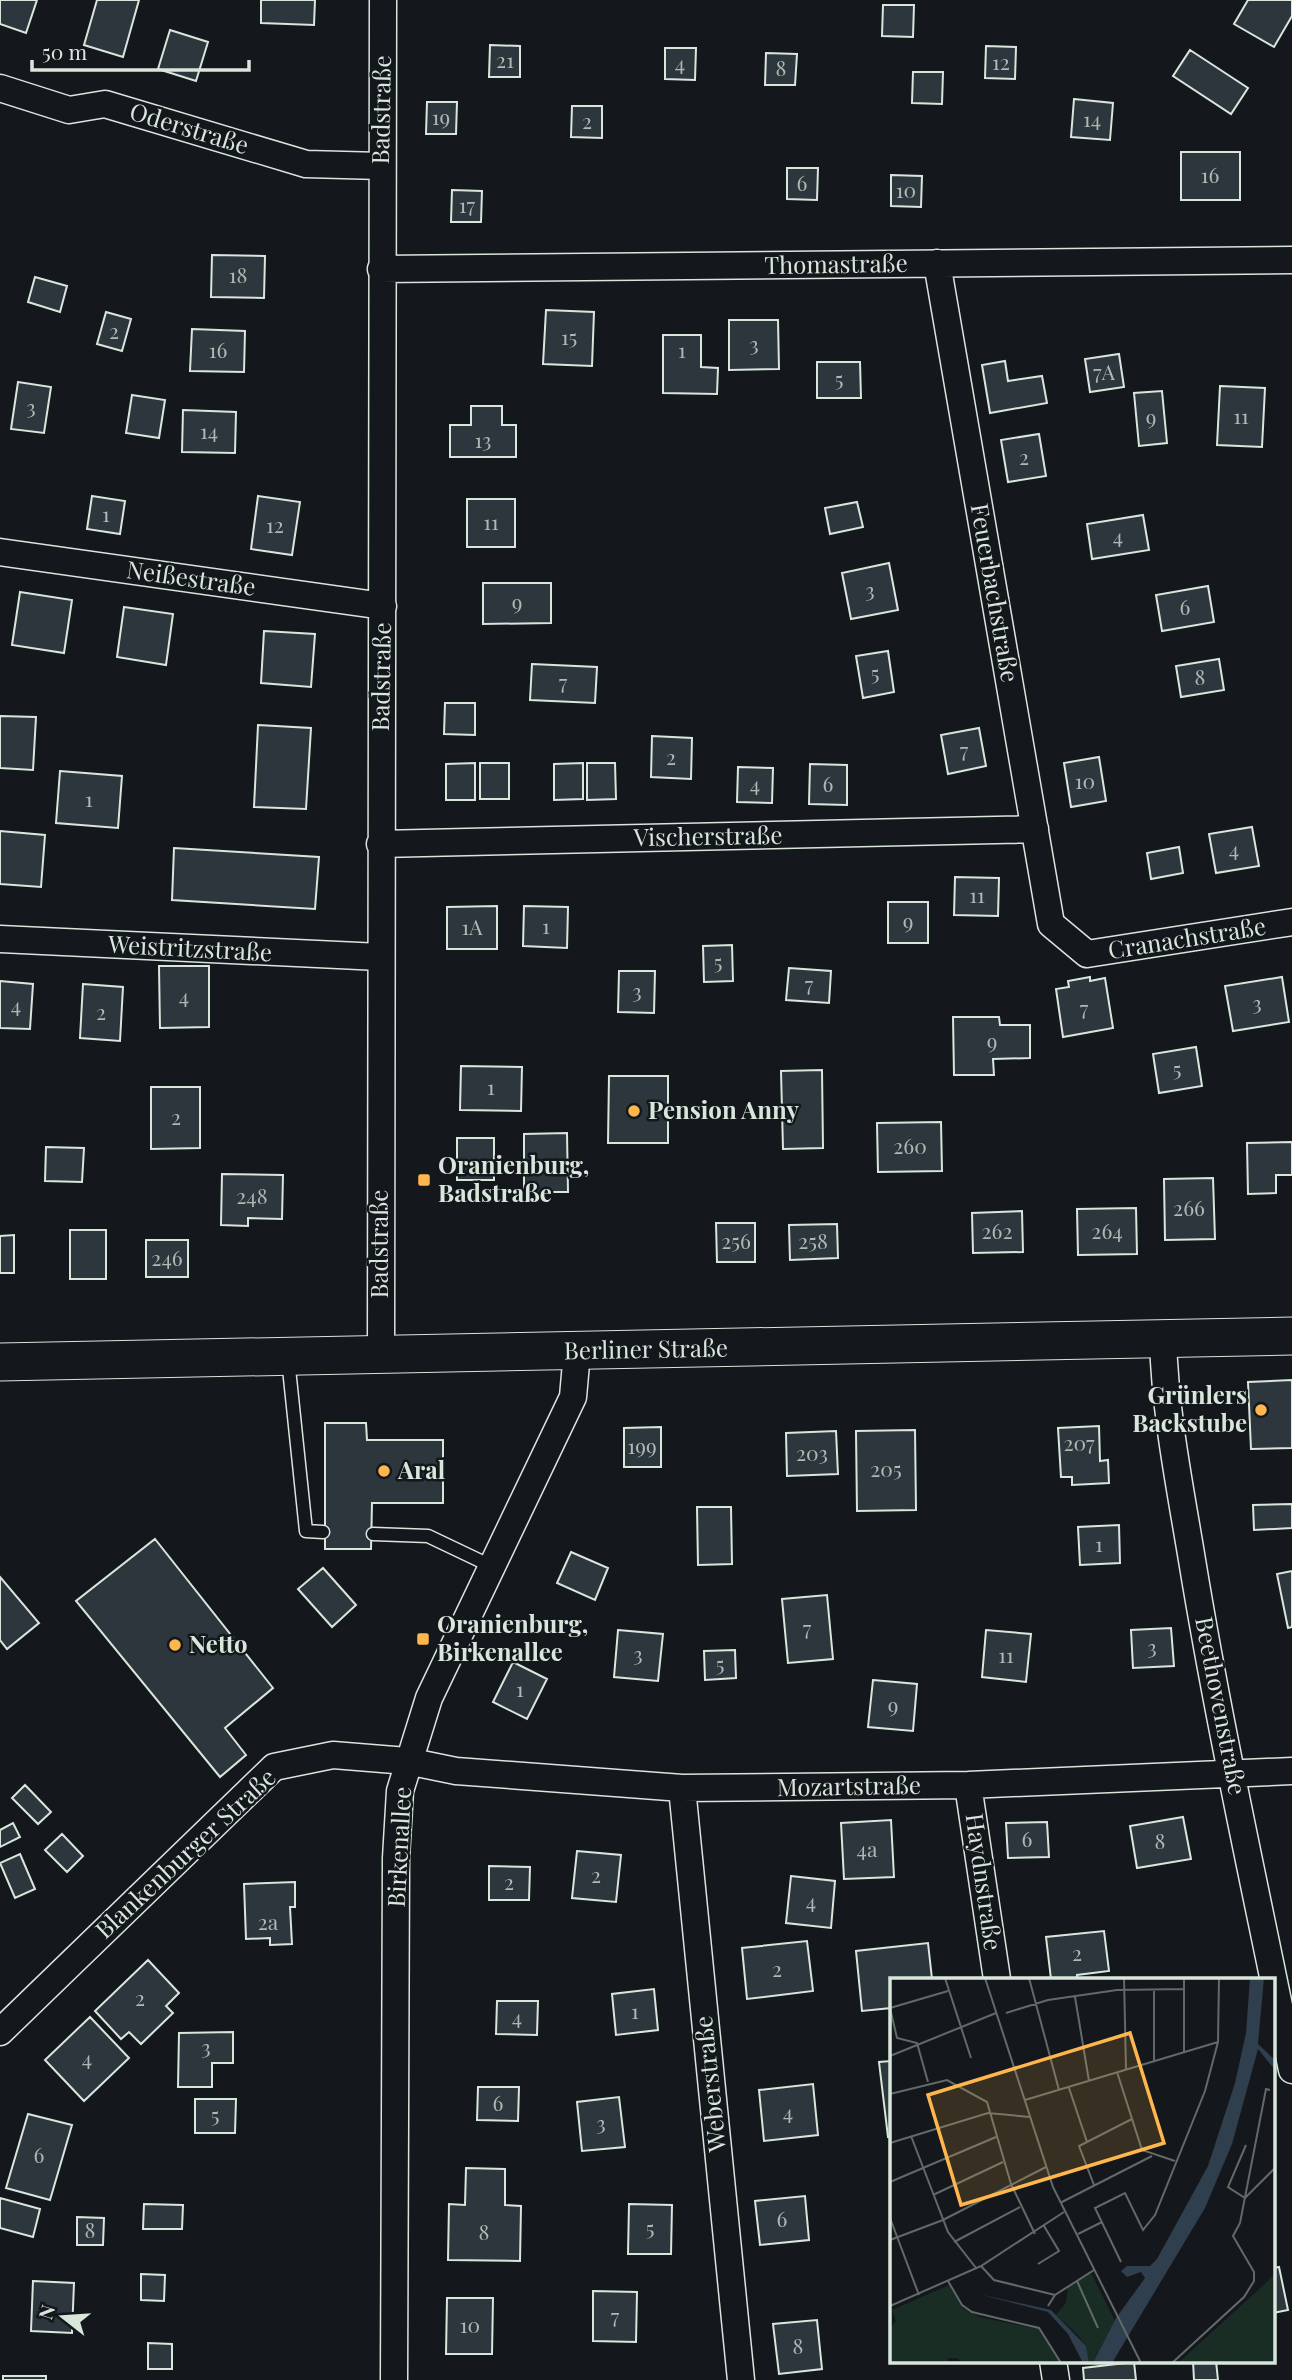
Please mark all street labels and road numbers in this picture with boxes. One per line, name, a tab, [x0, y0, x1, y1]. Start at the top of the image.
street label: Badstraße	[363, 55, 397, 165]
street label: Oderstraße	[126, 94, 253, 160]
street label: Thomastraße	[764, 246, 908, 280]
street label: Feuerbachstraße	[965, 501, 1027, 684]
street label: Neißestraße	[125, 552, 258, 602]
street label: Badstraße	[363, 622, 397, 732]
street label: Vischerstraße	[632, 818, 783, 852]
street label: Cranachstraße	[1106, 909, 1268, 965]
street label: Weistritzstraße	[106, 927, 273, 967]
street label: Badstraße	[362, 1190, 394, 1298]
street label: Berliner Straße	[564, 1331, 728, 1365]
street label: Beethovenstraße	[1189, 1614, 1255, 1797]
street label: Blankenburger Straße	[87, 1760, 282, 1945]
street label: Mozartstraße	[777, 1768, 921, 1802]
street label: Birkenallee	[379, 1786, 417, 1908]
street label: Haydnstraße	[960, 1811, 1010, 1952]
street label: Weberstraße	[686, 2015, 732, 2155]

